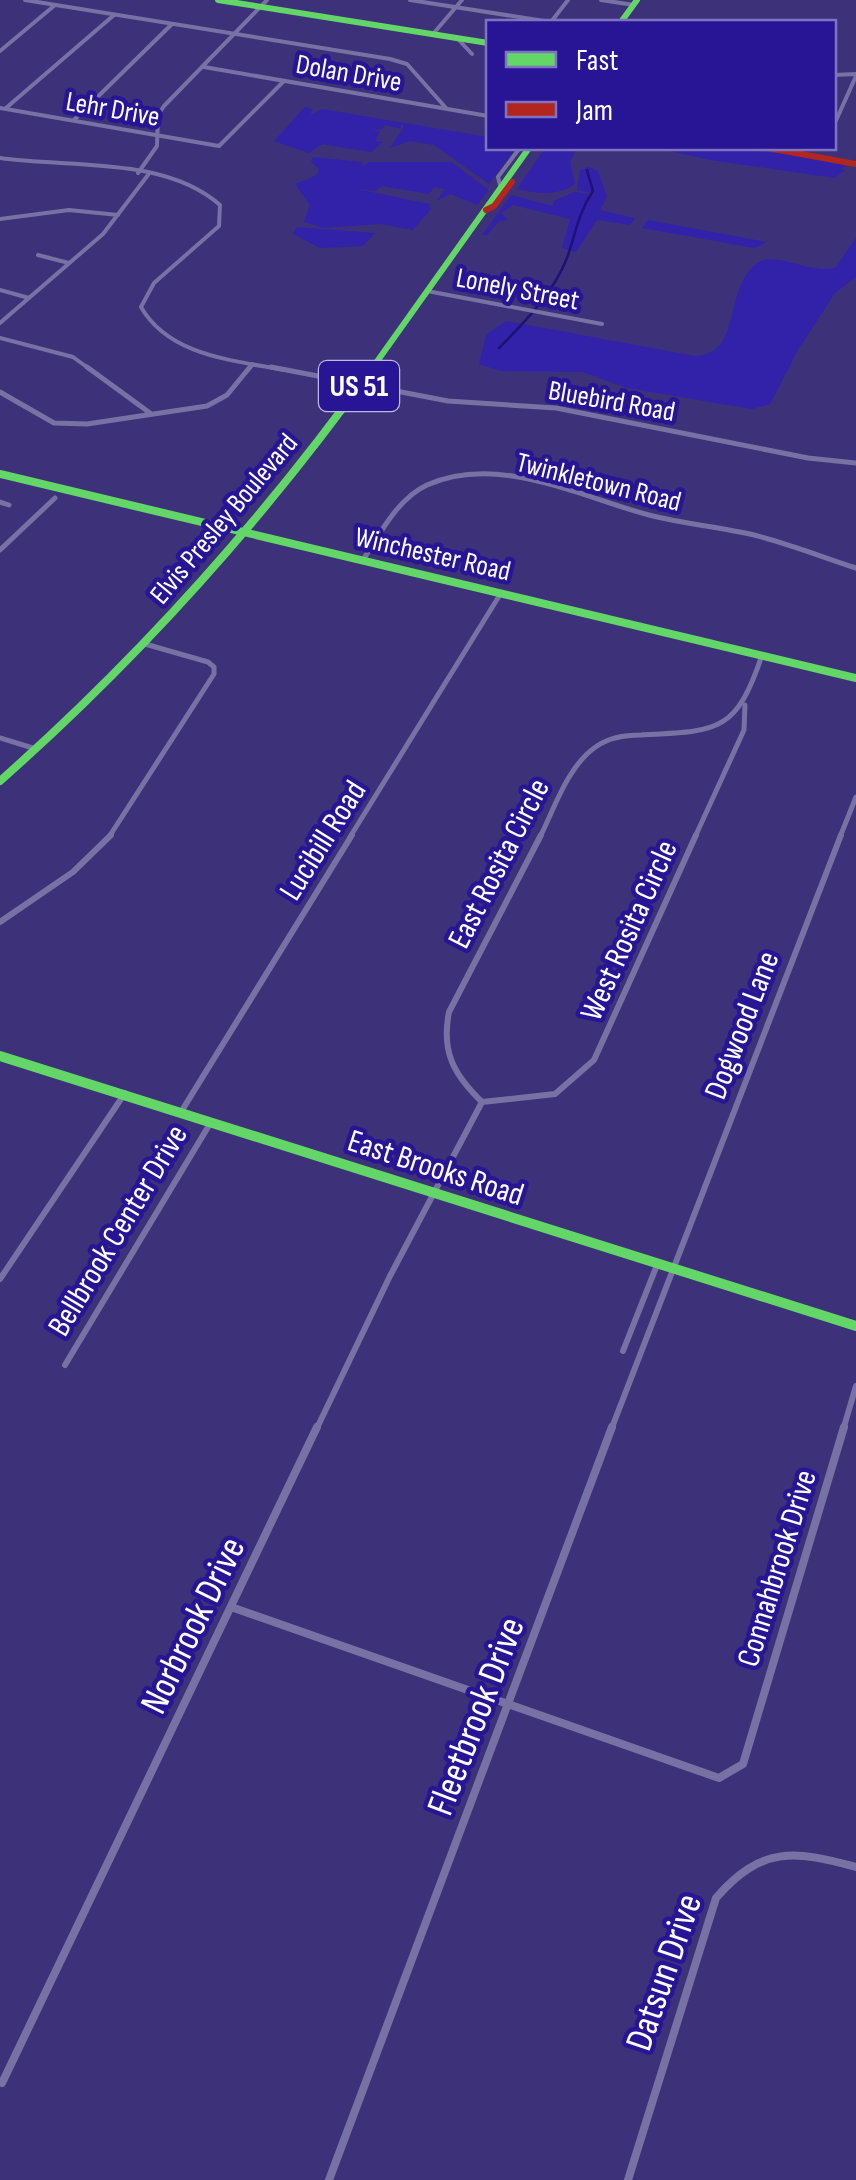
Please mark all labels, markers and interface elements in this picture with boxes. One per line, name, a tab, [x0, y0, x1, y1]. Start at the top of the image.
legend	[486, 20, 836, 150]
text: Fast	[576, 43, 618, 79]
street label: Dolan Drive	[293, 48, 404, 99]
street label: Lehr Drive	[63, 85, 162, 134]
text: Jam	[575, 93, 613, 129]
street label: Lonely Street	[453, 261, 582, 318]
road number: US 51	[319, 361, 399, 411]
street label: Bluebird Road	[546, 374, 678, 429]
street label: Elvis Presley Boulevard	[143, 427, 305, 611]
street label: Twinkletown Road	[513, 446, 684, 519]
street label: Winchester Road	[352, 521, 514, 588]
street label: East Rosita Circle	[440, 772, 559, 955]
street label: Lucibill Road	[271, 774, 375, 908]
street label: West Rosita Circle	[572, 834, 687, 1027]
street label: Dogwood Lane	[696, 946, 788, 1105]
street label: Bellbrook Center Drive	[40, 1118, 197, 1343]
street label: East Brooks Road	[343, 1122, 528, 1215]
street label: Connahbrook Drive	[729, 1465, 826, 1672]
street label: Norbrook Drive	[131, 1530, 255, 1721]
street label: Fleetbrook Drive	[418, 1611, 535, 1822]
street label: Datsun Drive	[617, 1888, 712, 2057]

